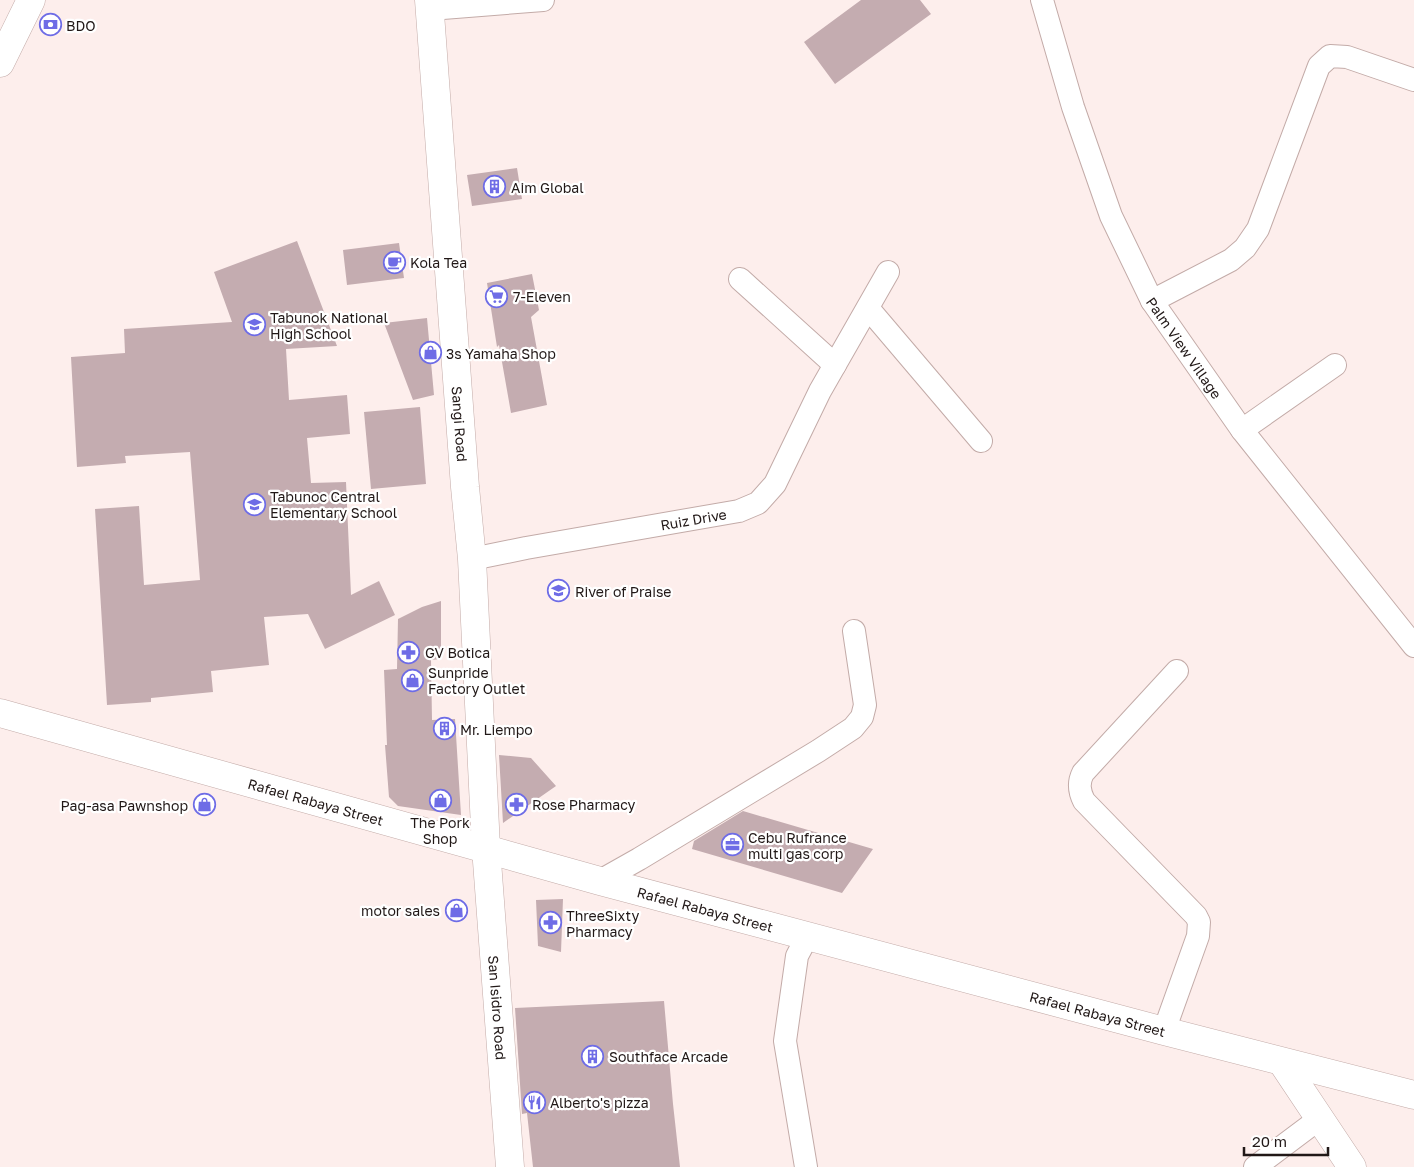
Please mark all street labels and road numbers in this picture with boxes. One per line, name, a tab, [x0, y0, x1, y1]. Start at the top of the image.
street label: Palm View Village	[1143, 293, 1226, 402]
street label: Sangi Road	[449, 385, 472, 462]
street label: Ruiz Drive	[659, 505, 728, 533]
street label: Rafael Rabaya Street	[246, 774, 386, 829]
street label: Rafael Rabaya Street	[635, 883, 775, 935]
street label: San Isidro Road	[486, 955, 510, 1060]
street label: Rafael Rabaya Street	[1028, 987, 1168, 1040]

